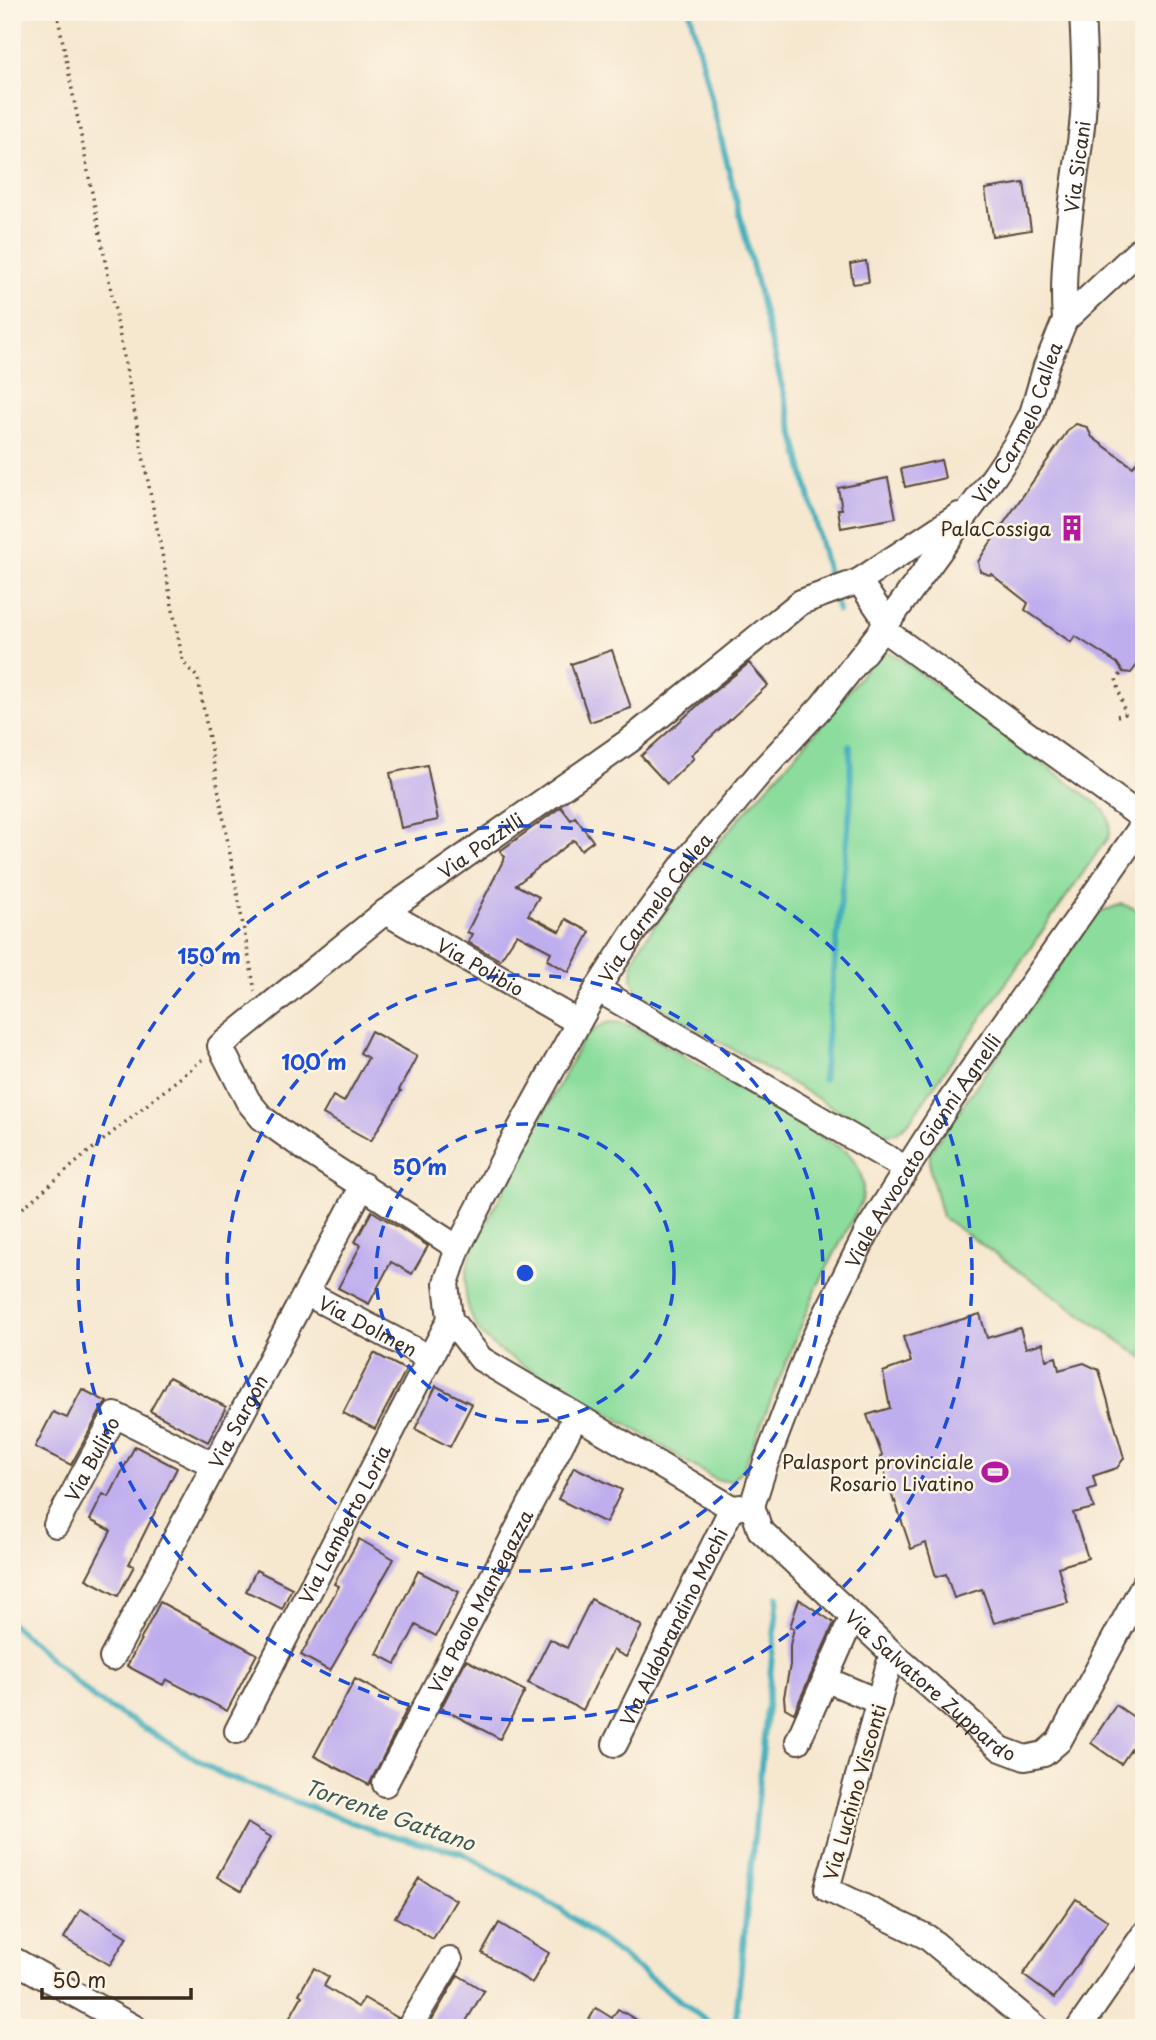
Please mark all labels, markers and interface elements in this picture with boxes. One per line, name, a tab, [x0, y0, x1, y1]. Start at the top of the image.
street label: Via Sicani	[1056, 119, 1096, 215]
street label: Via Carmelo Callea	[965, 337, 1069, 509]
building icon: PalaCossiga	[1057, 513, 1087, 543]
place label: PalaCossiga	[940, 514, 1051, 542]
street label: Via Pozzilli	[432, 805, 529, 885]
street label: Via Carmelo Callea	[591, 826, 718, 988]
street label: Via Polibio	[432, 931, 529, 1002]
text: 150 m	[177, 939, 241, 971]
street label: Viale Avvocato Gianni Agnelli	[837, 1028, 1007, 1272]
text: 100 m	[281, 1045, 347, 1077]
text: 50 m	[393, 1150, 447, 1182]
centre of rings	[513, 1261, 537, 1285]
street label: Via Dolmen	[314, 1288, 422, 1363]
street label: Via Sargon	[201, 1369, 274, 1473]
street label: Via Bulino	[57, 1411, 126, 1506]
street label: Via Lamberto Loria	[291, 1439, 397, 1609]
place label: Palasport provinciale Rosario Livatino	[782, 1447, 974, 1497]
sports icon: Palasport provinciale Rosario Livatino	[980, 1457, 1010, 1487]
street label: Via Paolo Mantegazza	[421, 1504, 539, 1698]
street label: Via Aldobrandino Mochi	[612, 1523, 734, 1730]
street label: Via Salvatore Zuppardo	[839, 1602, 1020, 1767]
street label: Via Luchino Visconti	[815, 1701, 893, 1883]
water label: Torrente Gattano	[301, 1770, 481, 1859]
scale bar	[42, 1956, 191, 2000]
text: 50 m	[52, 1963, 106, 1995]

